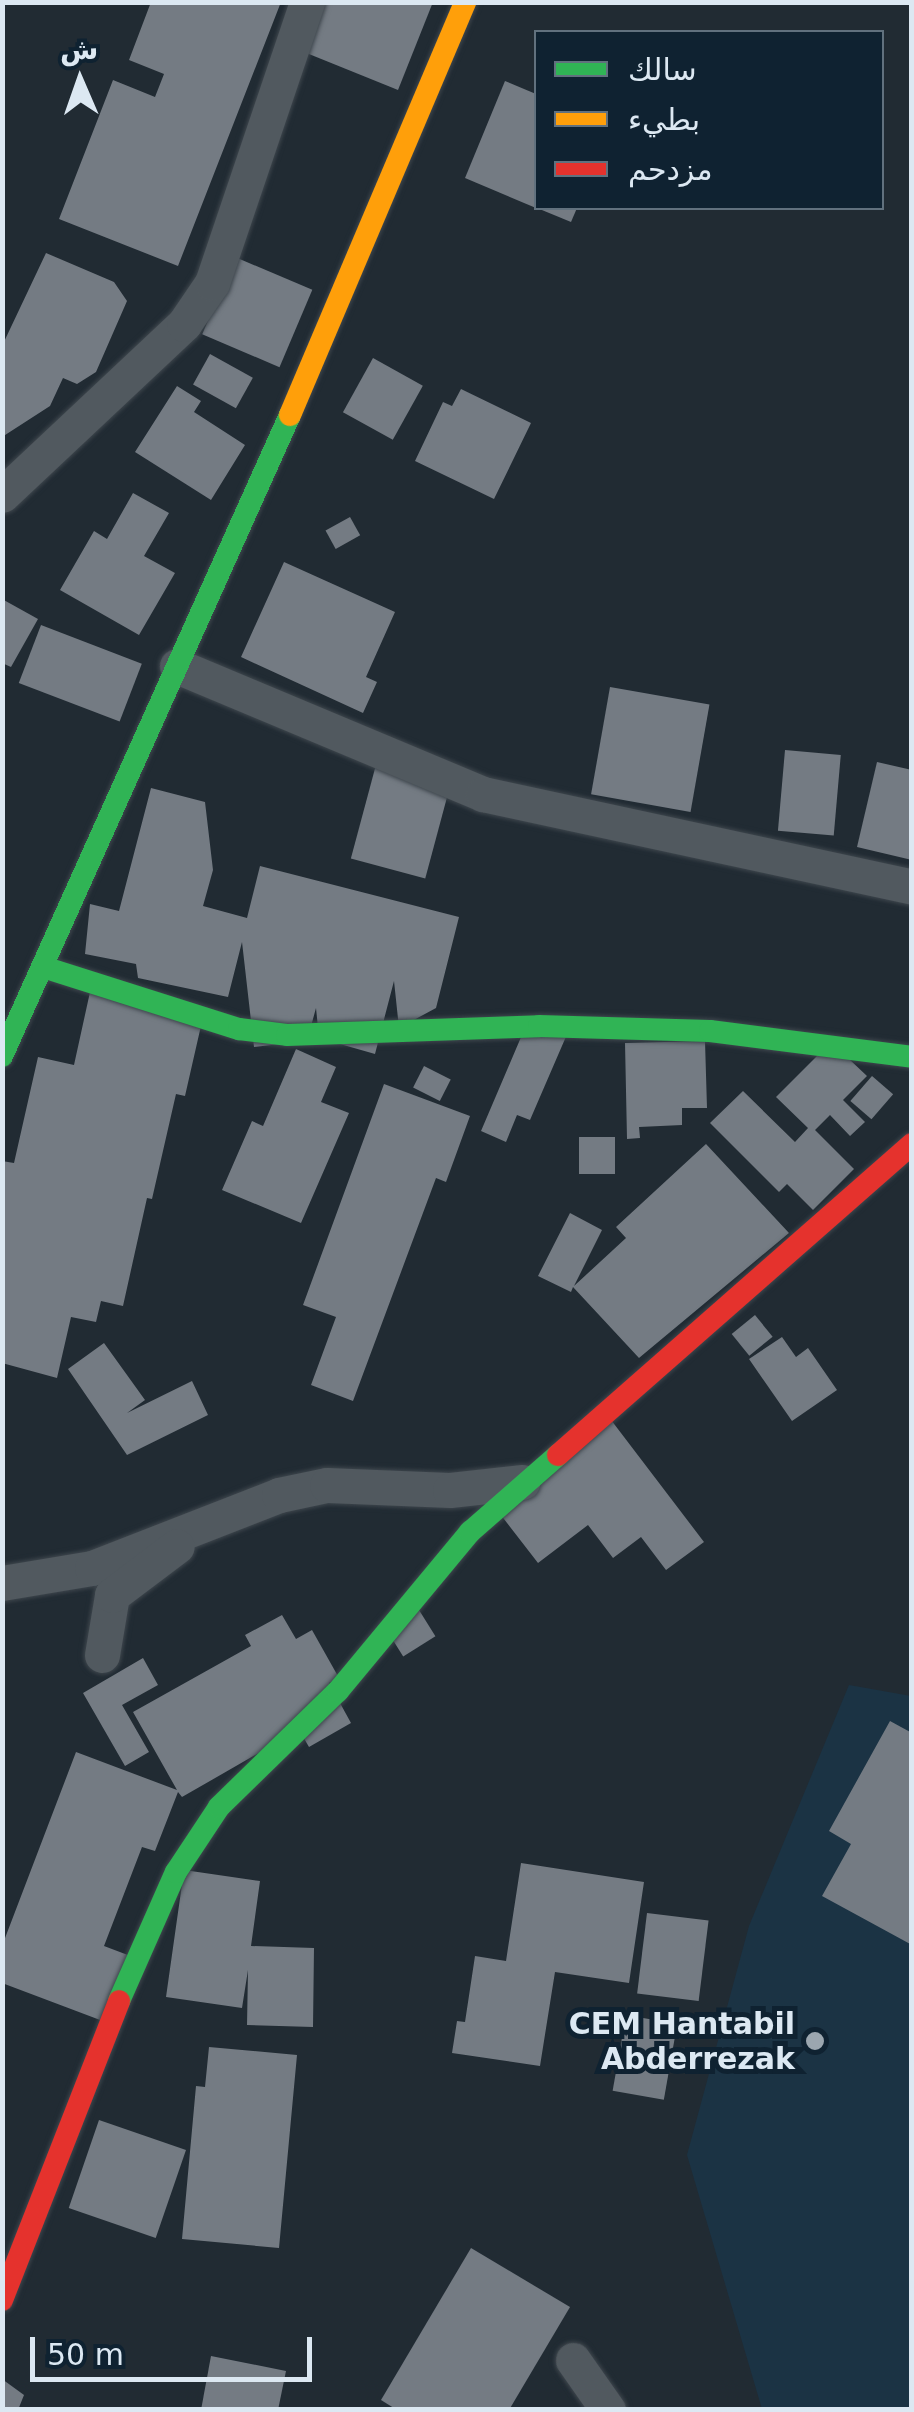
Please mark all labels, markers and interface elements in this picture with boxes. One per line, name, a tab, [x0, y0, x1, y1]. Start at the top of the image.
north arrow	[30, 30, 130, 130]
legend	[534, 30, 884, 210]
text: ش	[59, 32, 99, 67]
text: سالك	[628, 52, 697, 87]
text: بطيء	[628, 102, 700, 137]
text: مزدحم	[628, 152, 713, 187]
place label: CEM Hantabil Abderrezak	[569, 2006, 795, 2076]
marker: CEM Hantabil Abderrezak	[804, 2030, 826, 2052]
scale bar	[35, 2317, 318, 2379]
text: 50 m	[47, 2337, 124, 2372]

